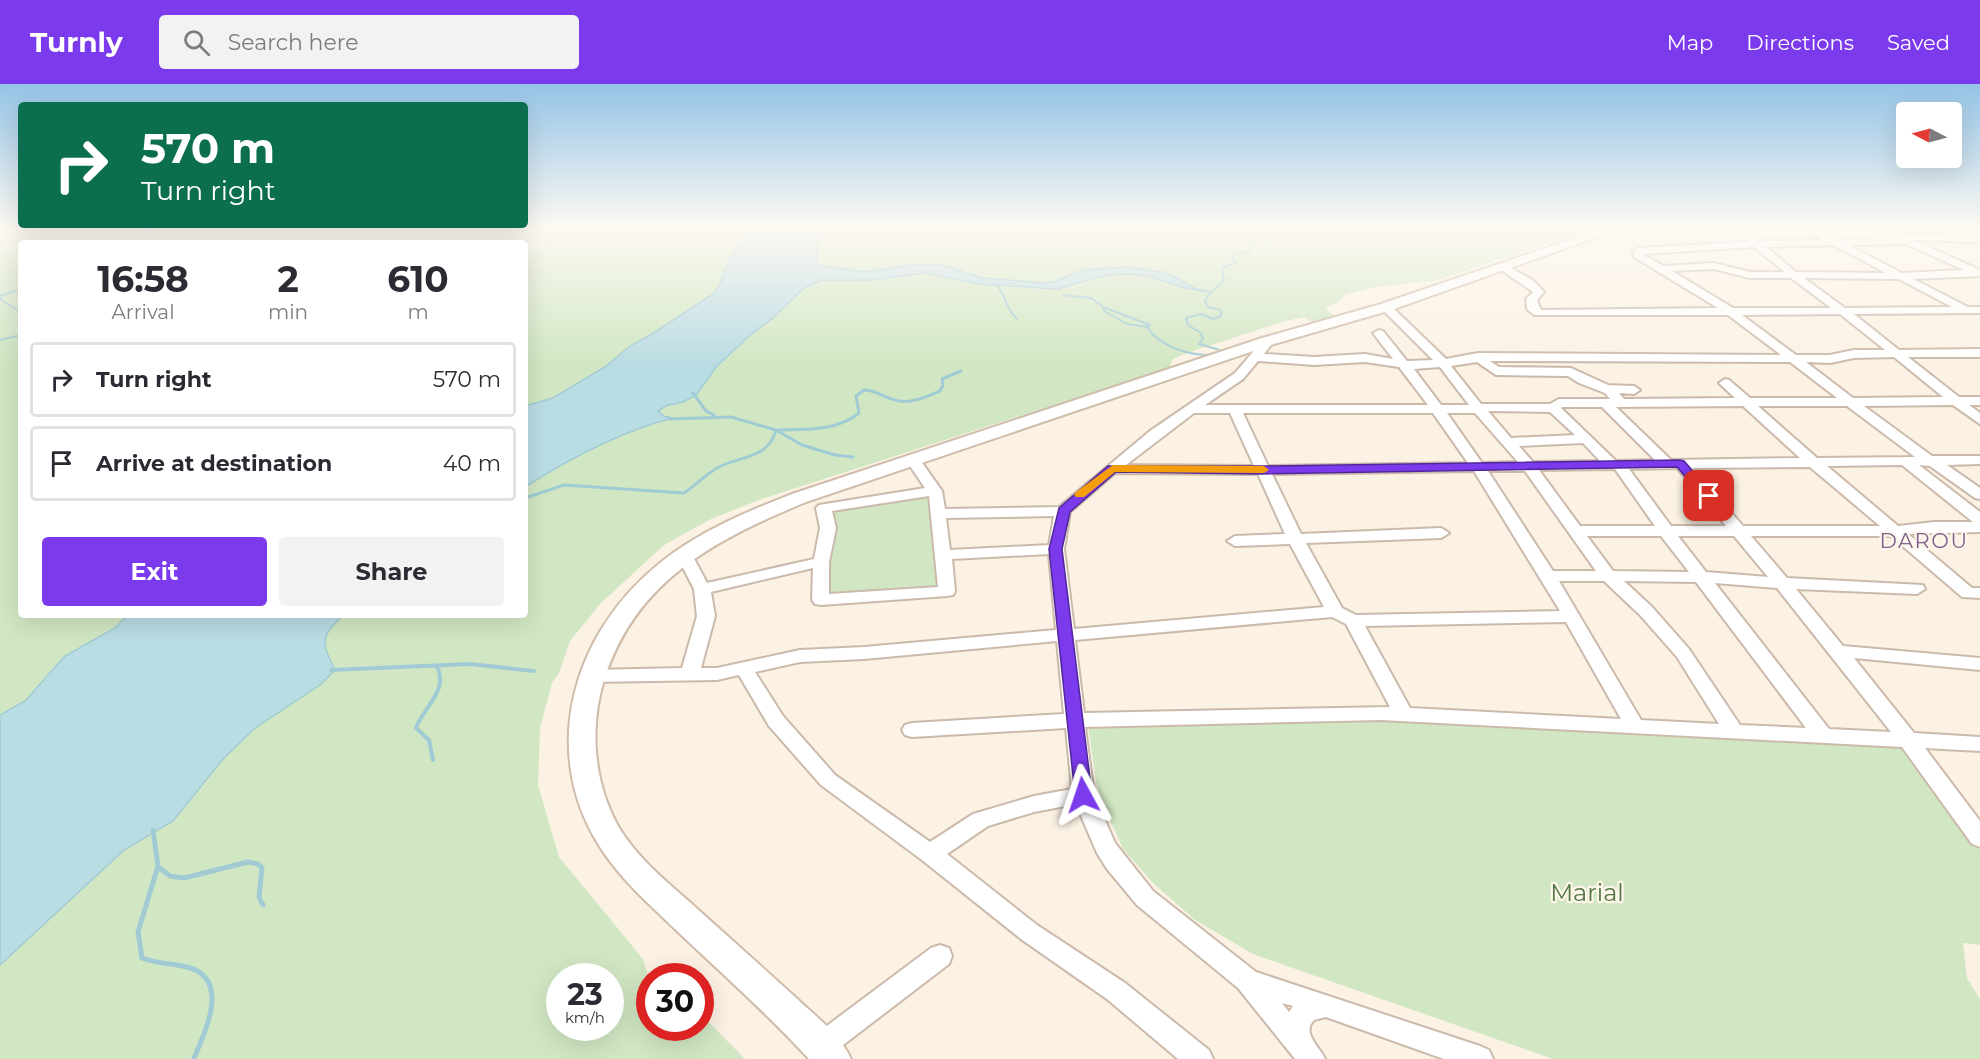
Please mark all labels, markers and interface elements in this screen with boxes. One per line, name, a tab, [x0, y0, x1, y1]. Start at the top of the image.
search box	[159, 15, 579, 69]
text: Turnly	[30, 25, 123, 59]
icon: search	[180, 26, 213, 59]
text: Search here	[228, 29, 359, 56]
text: Map	[1667, 30, 1713, 55]
text: Directions	[1746, 30, 1854, 55]
text: Saved	[1887, 30, 1950, 55]
north arrow	[1896, 102, 1962, 168]
map controls	[1896, 102, 1962, 168]
text: 570 m	[141, 122, 275, 174]
icon: right	[42, 126, 120, 204]
text: Turn right	[141, 174, 276, 207]
text: 16:58	[97, 257, 189, 301]
text: 2	[277, 257, 299, 301]
text: 610	[387, 257, 449, 301]
text: Arrival	[111, 300, 175, 324]
text: min	[268, 300, 308, 324]
text: m	[407, 300, 429, 324]
icon: right	[45, 363, 78, 396]
text: Turn right	[96, 366, 211, 393]
text: 570 m	[433, 366, 501, 393]
icon: arrive	[45, 447, 78, 480]
text: Arrive at destination	[96, 450, 332, 477]
text: 40 m	[443, 450, 501, 477]
pin	[1683, 470, 1734, 521]
icon: arrive	[1692, 479, 1725, 512]
district label: DAROU	[1879, 528, 1969, 553]
button: Exit	[42, 537, 267, 606]
button: Share	[279, 537, 504, 606]
position arrow	[1051, 763, 1115, 827]
park label: Marial	[1550, 878, 1624, 907]
speed limit sign: 30	[636, 963, 714, 1041]
text: 23	[567, 976, 603, 1013]
text: km/h	[565, 1008, 605, 1027]

